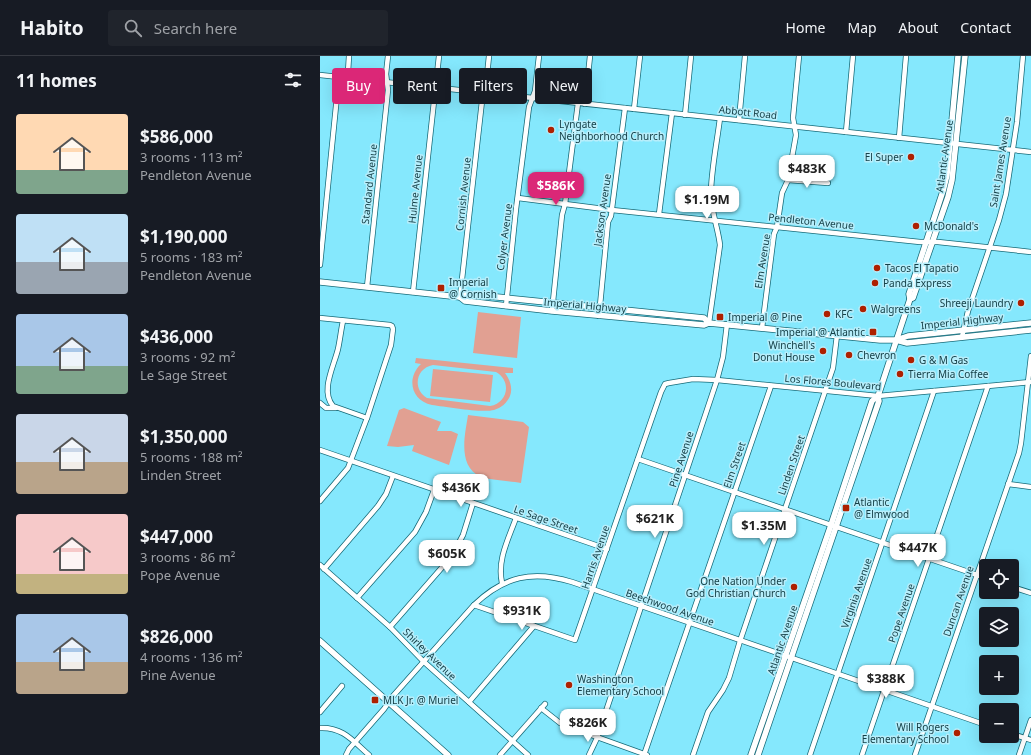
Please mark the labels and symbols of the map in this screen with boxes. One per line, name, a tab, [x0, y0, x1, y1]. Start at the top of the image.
street label: Abbott Road	[718, 102, 778, 122]
street label: Saint James Avenue	[986, 115, 1014, 208]
place label: Lyngate Neighborhood Church	[559, 117, 664, 143]
street label: Atlantic Avenue	[932, 118, 956, 193]
marker: Lyngate Neighborhood Church	[546, 125, 556, 135]
street label: Standard Avenue	[358, 143, 380, 225]
place label: El Super	[865, 150, 903, 164]
marker: El Super	[906, 152, 916, 162]
street label: Hulme Avenue	[404, 154, 426, 224]
pin: $483K	[779, 155, 835, 189]
street label: Cornish Avenue	[452, 156, 474, 232]
pin: $586K	[528, 172, 584, 206]
street label: Jackson Avenue	[590, 172, 614, 248]
pin: $1.19M	[674, 186, 740, 220]
street label: Colyer Avenue	[493, 202, 515, 271]
street label: Pendleton Avenue	[768, 210, 855, 232]
place label: McDonald's	[924, 219, 979, 233]
marker: McDonald's	[911, 221, 921, 231]
street label: Elm Avenue	[751, 232, 773, 289]
place label: Tacos El Tapatio	[885, 261, 959, 275]
marker: Tacos El Tapatio	[872, 263, 882, 273]
place label: Imperial @ Cornish	[449, 275, 497, 301]
place label: Panda Express	[883, 276, 952, 290]
marker: Panda Express	[870, 278, 880, 288]
marker: Imperial @ Cornish	[436, 283, 446, 293]
street label: Imperial Highway	[543, 294, 628, 316]
place label: Shreeji Laundry	[940, 296, 1014, 310]
marker: Shreeji Laundry	[1016, 298, 1026, 308]
place label: Walgreens	[871, 302, 921, 316]
marker: Walgreens	[858, 304, 868, 314]
place label: KFC	[835, 307, 853, 321]
marker: KFC	[822, 309, 832, 319]
place label: Imperial @ Pine	[728, 310, 802, 324]
street label: Imperial Highway	[920, 310, 1005, 332]
marker: Imperial @ Pine	[715, 312, 725, 322]
place label: Imperial @ Atlantic	[776, 325, 865, 339]
marker: Imperial @ Atlantic	[868, 327, 878, 337]
place label: Winchell's Donut House	[753, 338, 815, 364]
marker: Winchell's Donut House	[818, 346, 828, 356]
place label: Chevron	[857, 348, 896, 362]
marker: Chevron	[844, 350, 854, 360]
place label: G & M Gas	[919, 353, 968, 367]
marker: G & M Gas	[906, 355, 916, 365]
place label: Tierra Mia Coffee	[908, 367, 989, 381]
marker: Tierra Mia Coffee	[895, 369, 905, 379]
street label: Los Flores Boulevard	[784, 371, 882, 393]
street label: Pine Avenue	[665, 429, 697, 489]
street label: Linden Street	[774, 433, 808, 497]
street label: Elm Street	[720, 440, 749, 490]
pin: $436K	[433, 474, 489, 508]
place label: Atlantic @ Elmwood	[854, 495, 909, 521]
street label: Le Sage Street	[512, 501, 580, 537]
marker: Atlantic @ Elmwood	[841, 503, 851, 513]
pin: $621K	[627, 505, 683, 539]
pin: $1.35M	[731, 512, 797, 546]
street label: Harris Avenue	[578, 523, 613, 591]
pin: $447K	[890, 534, 946, 568]
pin: $605K	[419, 540, 475, 574]
street label: Virginia Avenue	[837, 556, 875, 630]
street label: Duncan Avenue	[939, 563, 977, 638]
place label: One Nation Under God Christian Church	[686, 574, 786, 600]
street label: Pope Avenue	[884, 581, 918, 644]
marker: One Nation Under God Christian Church	[789, 582, 799, 592]
street label: Beechwood Avenue	[624, 585, 716, 629]
pin: $931K	[494, 597, 550, 631]
street label: Atlantic Avenue	[763, 603, 801, 677]
street label: Shirley Avenue	[400, 625, 460, 683]
pin: $388K	[858, 665, 914, 699]
place label: Washington Elementary School	[577, 672, 664, 698]
marker: Washington Elementary School	[564, 680, 574, 690]
place label: MLK Jr. @ Muriel	[383, 693, 458, 707]
marker: MLK Jr. @ Muriel	[370, 695, 380, 705]
pin: $826K	[560, 709, 616, 743]
place label: Will Rogers Elementary School	[862, 720, 949, 746]
marker: Will Rogers Elementary School	[952, 728, 962, 738]

